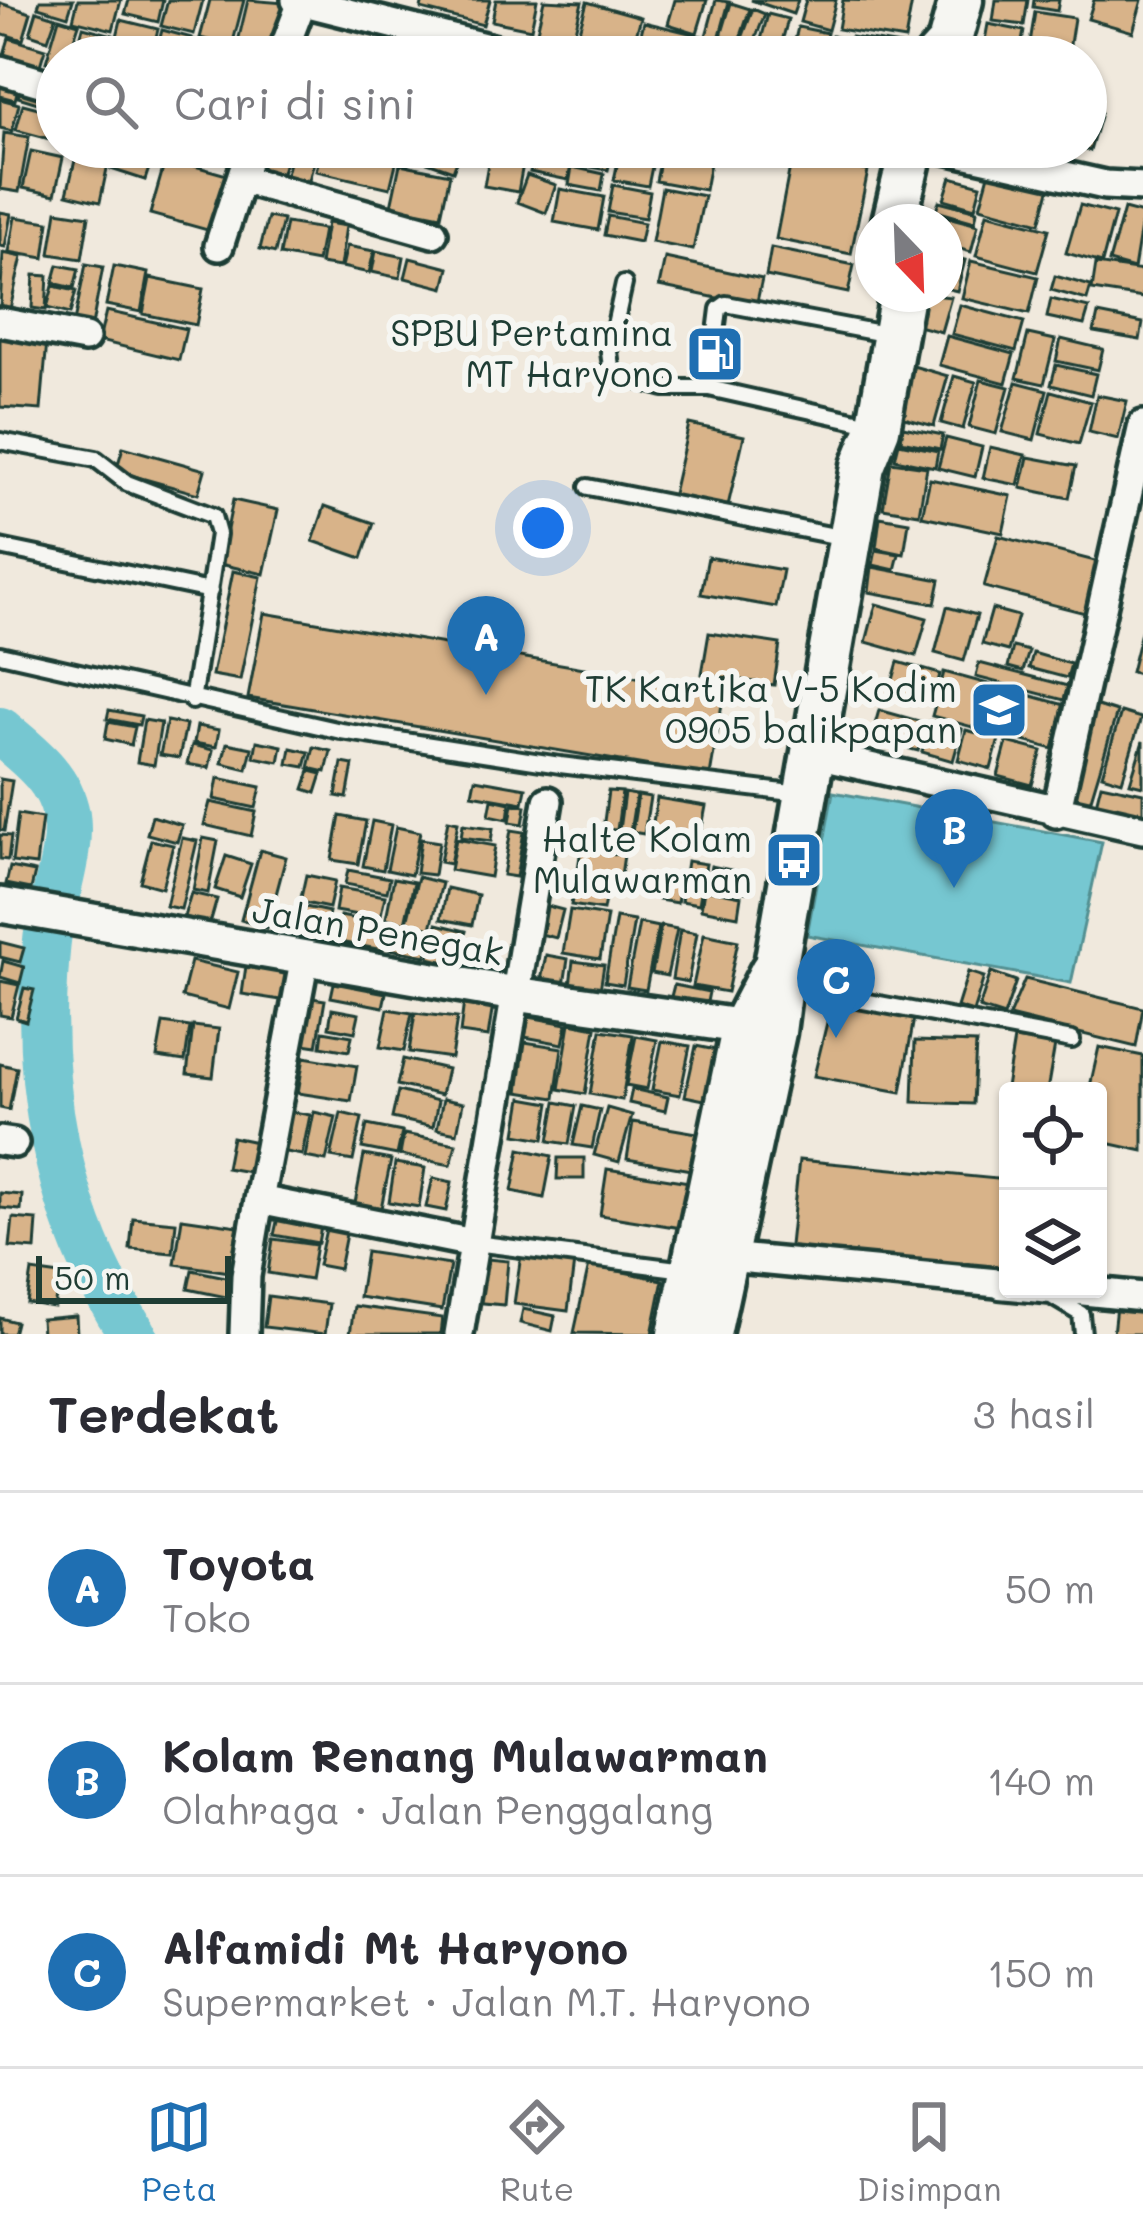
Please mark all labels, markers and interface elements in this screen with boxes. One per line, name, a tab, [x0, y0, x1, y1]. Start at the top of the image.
search box	[36, 36, 1107, 168]
icon: search	[78, 69, 144, 135]
text: Cari di sini	[174, 73, 416, 131]
north arrow	[855, 204, 963, 312]
place label: SPBU Pertamina MT Haryono	[390, 308, 673, 397]
fuel station icon: SPBU Pertamina MT Haryono	[684, 323, 746, 385]
your location	[513, 498, 573, 558]
pin: A	[447, 596, 525, 695]
place label: TK Kartika V-5 Kodim 0905 balikpapan	[585, 664, 957, 752]
school or university icon: TK Kartika V-5 Kodim 0905 balikpapan	[968, 679, 1030, 741]
pin: B	[915, 789, 993, 888]
place label: Halte Kolam Mulawarman	[533, 814, 752, 902]
bus stop icon: Halte Kolam Mulawarman	[763, 829, 825, 891]
street label: Jalan Penegak	[249, 884, 507, 975]
pin: C	[797, 939, 875, 1038]
map controls	[999, 1082, 1107, 1298]
button: locate	[999, 1082, 1107, 1190]
button: layers	[999, 1190, 1107, 1298]
scale bar	[36, 1250, 231, 1303]
text: 50 m	[54, 1255, 130, 1298]
text: Terdekat	[48, 1379, 279, 1446]
text: 3 hasil	[973, 1387, 1095, 1438]
text: Toyota	[162, 1533, 315, 1591]
text: A	[73, 1562, 101, 1613]
text: 50 m	[1005, 1562, 1095, 1613]
text: Toko	[162, 1591, 251, 1642]
text: Kolam Renang Mulawarman	[162, 1725, 768, 1783]
text: B	[74, 1754, 100, 1805]
text: 140 m	[987, 1754, 1095, 1805]
text: Olahraga · Jalan Penggalang	[162, 1783, 713, 1834]
text: Alfamidi Mt Haryono	[162, 1917, 628, 1975]
text: C	[73, 1946, 101, 1997]
text: 150 m	[987, 1946, 1095, 1997]
text: Supermarket · Jalan M.T. Haryono	[162, 1975, 810, 2026]
tab: Peta	[141, 2094, 217, 2209]
tab: Rute	[500, 2094, 574, 2209]
tab: Disimpan	[857, 2094, 1002, 2209]

